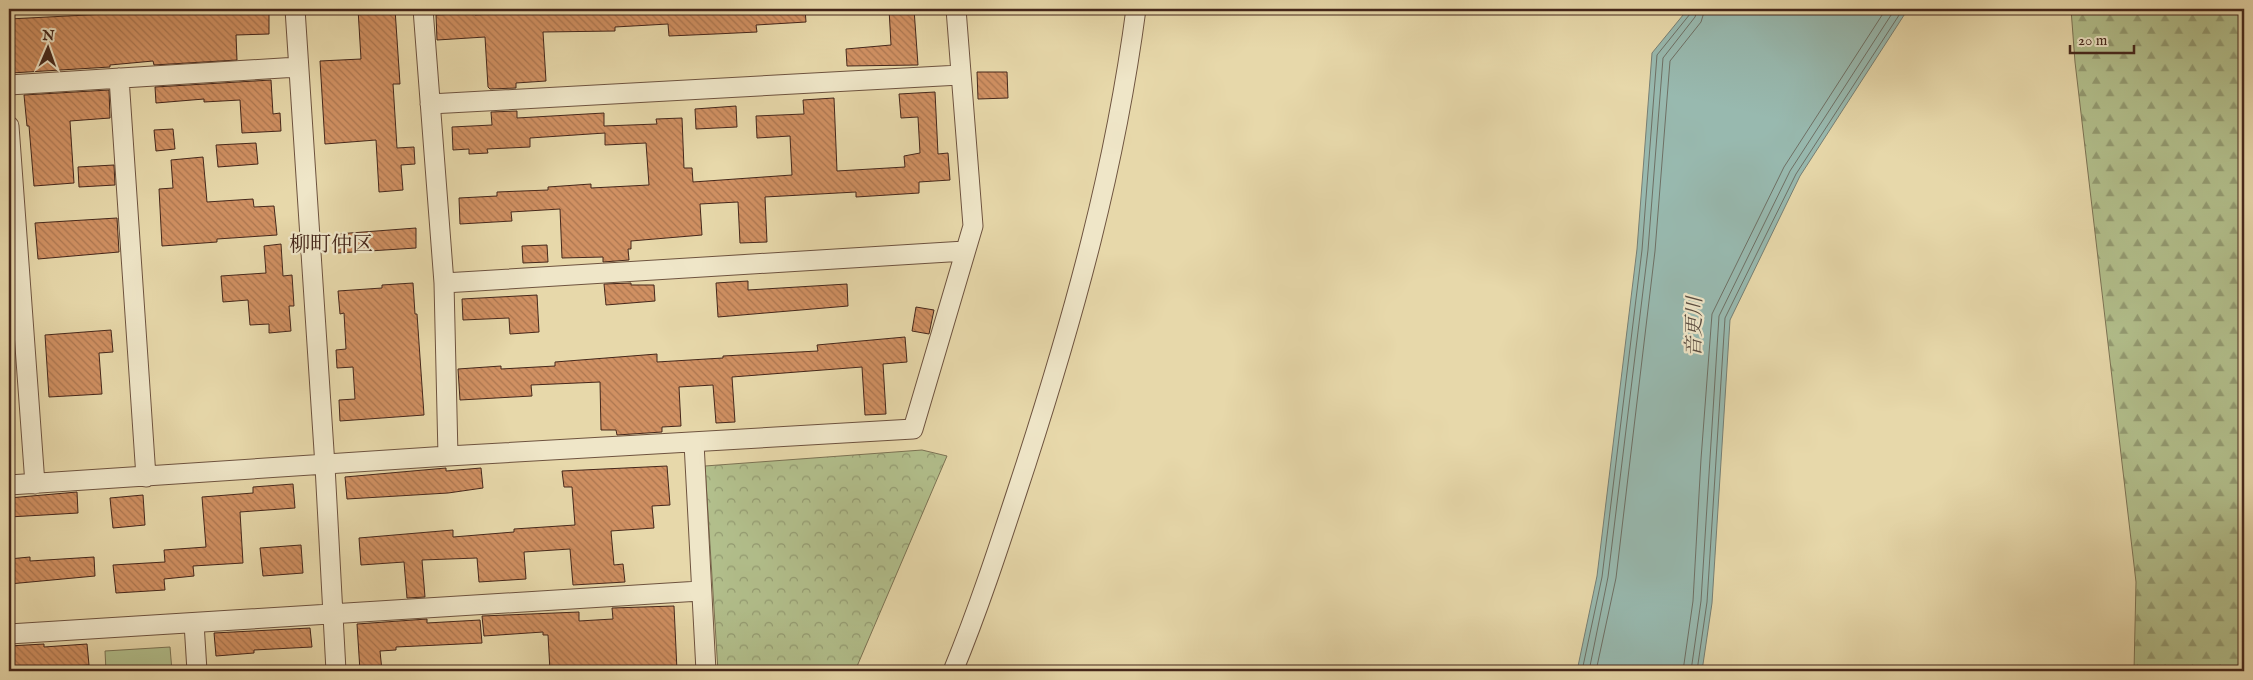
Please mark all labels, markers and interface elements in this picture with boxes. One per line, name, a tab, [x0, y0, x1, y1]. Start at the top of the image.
north arrow	[22, 22, 72, 72]
scale bar	[2070, 22, 2134, 54]
text: N	[41, 27, 55, 45]
text: 20 m	[2078, 31, 2108, 50]
district label: 柳町仲区	[289, 232, 373, 259]
water label: 音更川	[1682, 295, 1708, 357]

